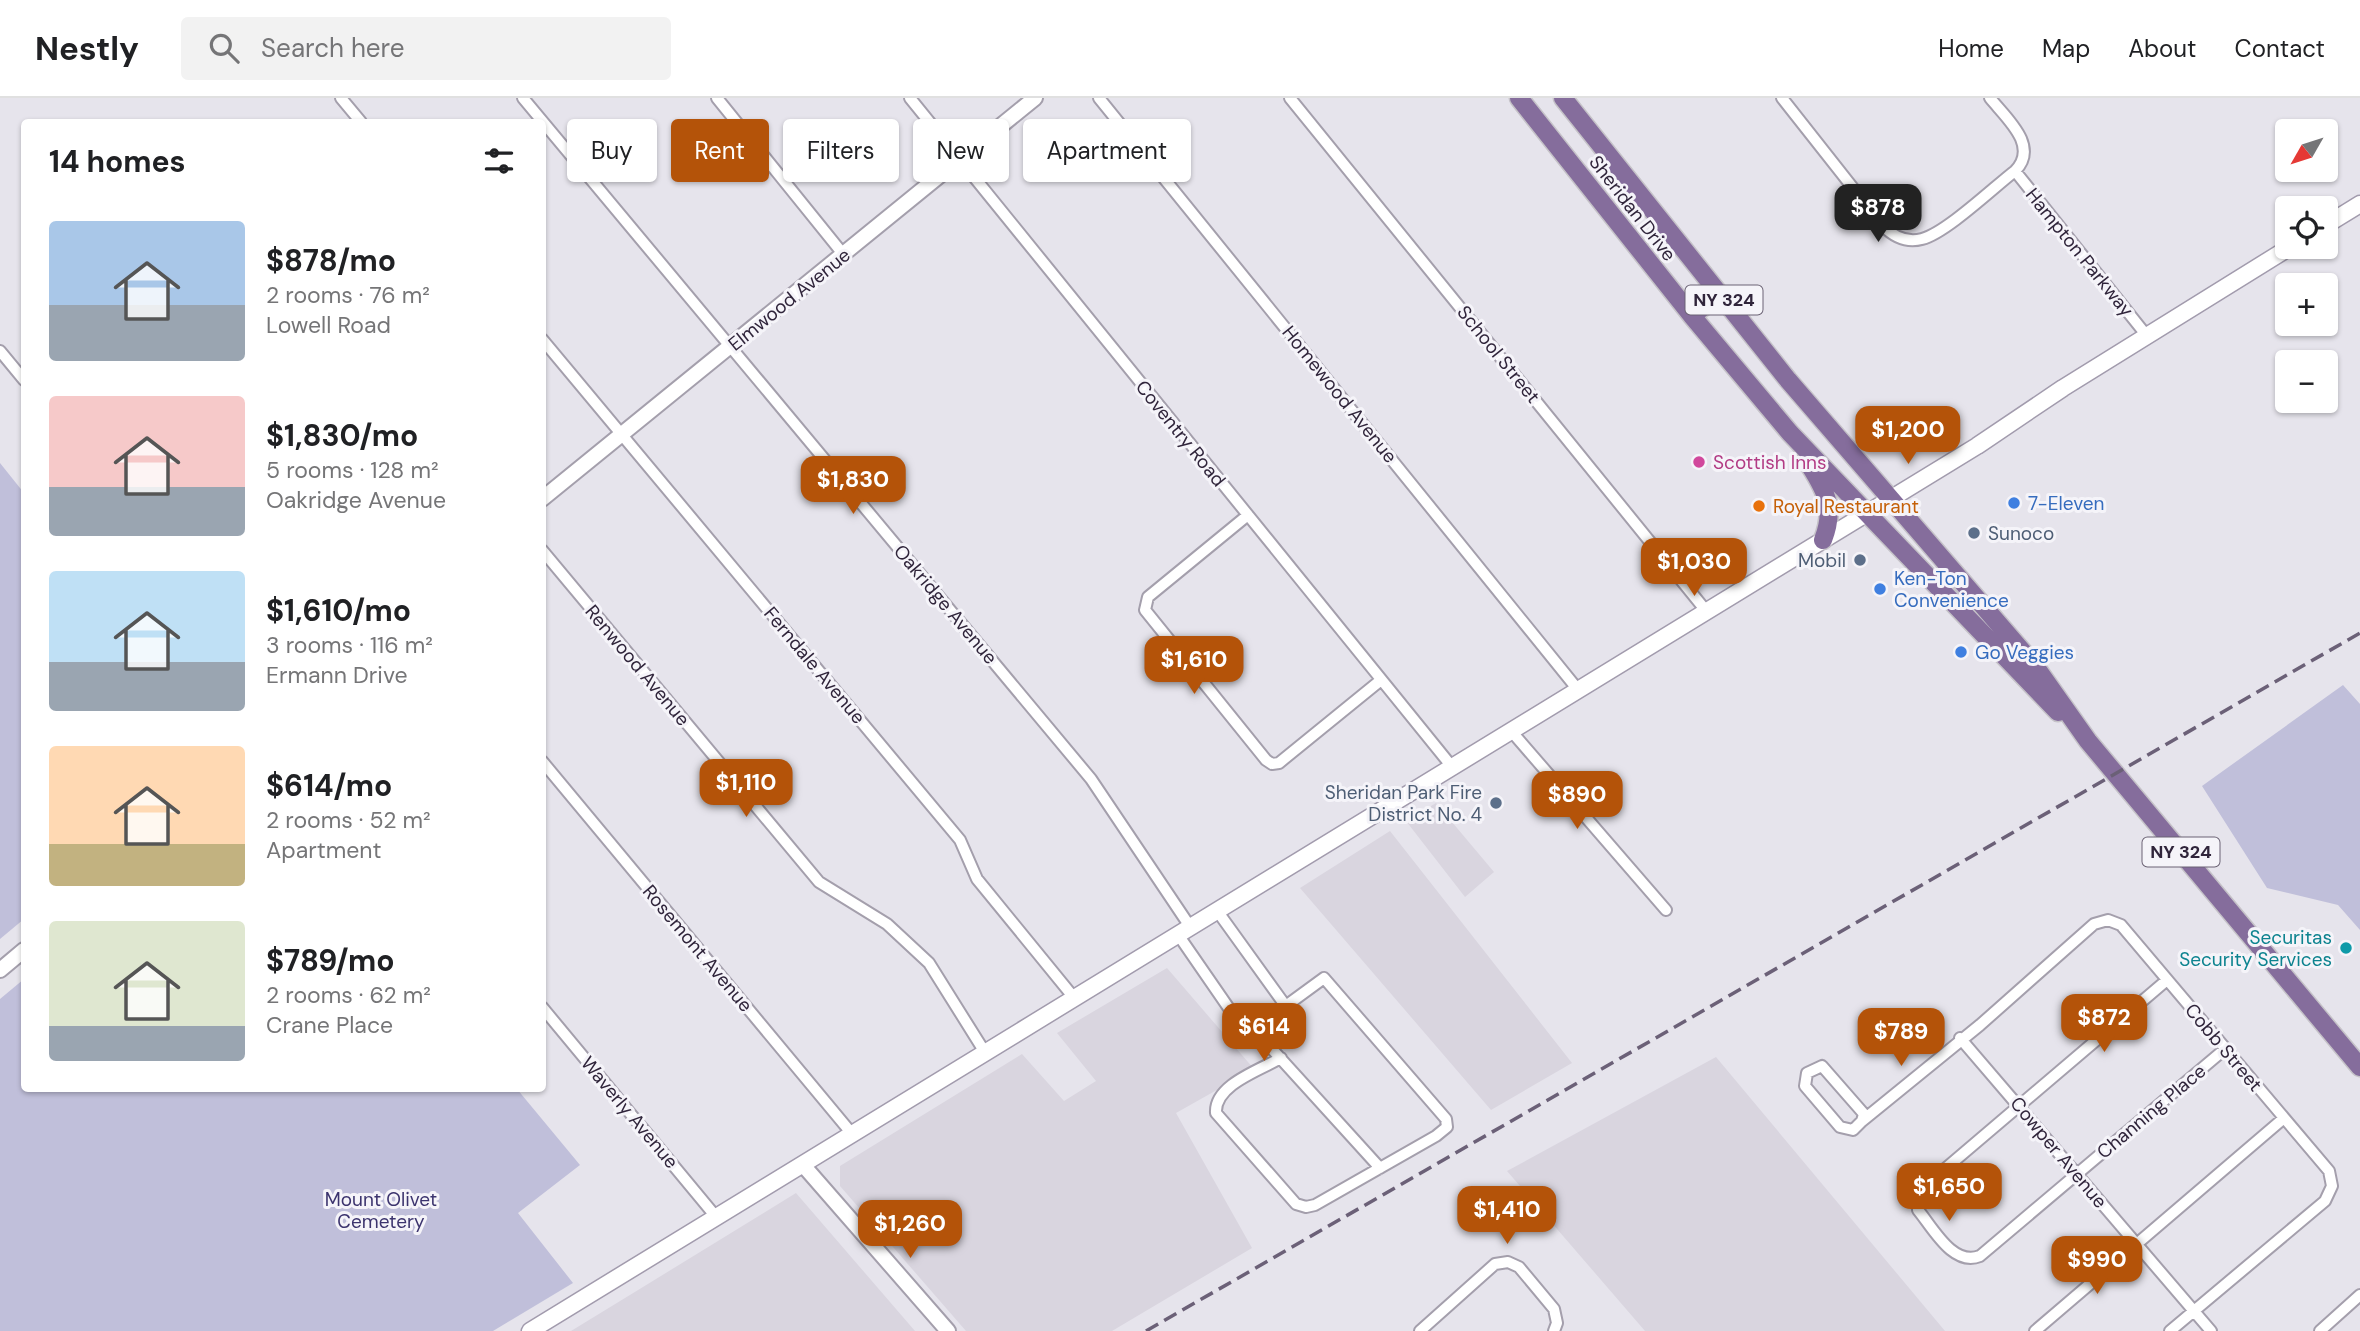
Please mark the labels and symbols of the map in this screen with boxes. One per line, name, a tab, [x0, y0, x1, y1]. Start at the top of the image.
north arrow	[2275, 119, 2338, 182]
street label: Sheridan Drive	[1583, 150, 1682, 266]
street label: Hampton Parkway	[2020, 183, 2139, 322]
pin: $878	[1837, 184, 1919, 244]
street label: Elmwood Avenue	[723, 242, 856, 356]
road number: NY 324	[1686, 286, 1762, 314]
street label: School Street	[1452, 300, 1546, 408]
street label: Homewood Avenue	[1276, 320, 1403, 468]
street label: Coventry Road	[1130, 375, 1231, 492]
pin: $1,200	[1851, 406, 1965, 466]
place label: Scottish Inns	[1713, 450, 1827, 475]
marker: Scottish Inns	[1691, 454, 1707, 470]
pin: $1,830	[796, 456, 910, 516]
place label: 7-Eleven	[2028, 491, 2104, 516]
place label: Royal Restaurant	[1773, 494, 1919, 519]
marker: 7-Eleven	[2006, 495, 2022, 511]
marker: Royal Restaurant	[1751, 498, 1767, 514]
place label: Sunoco	[1988, 521, 2054, 546]
marker: Sunoco	[1966, 525, 1982, 541]
pin: $1,030	[1637, 538, 1751, 598]
street label: Oakridge Avenue	[888, 539, 1003, 669]
place label: Mobil	[1798, 548, 1846, 573]
marker: Mobil	[1852, 552, 1868, 568]
place label: Ken-Ton Convenience	[1894, 566, 2009, 613]
marker: Ken-Ton Convenience	[1872, 581, 1888, 597]
street label: Renwood Avenue	[580, 600, 696, 731]
street label: Ferndale Avenue	[758, 602, 871, 729]
pin: $1,610	[1137, 636, 1251, 696]
place label: Go Veggies	[1975, 640, 2074, 665]
marker: Go Veggies	[1953, 644, 1969, 660]
pin: $1,110	[689, 760, 803, 819]
pin: $890	[1536, 772, 1618, 831]
place label: Sheridan Park Fire District No. 4	[1325, 780, 1482, 827]
marker: Sheridan Park Fire District No. 4	[1488, 795, 1504, 811]
road number: NY 324	[2142, 838, 2220, 866]
street label: Rosemont Avenue	[637, 880, 758, 1017]
place label: Securitas Security Services	[2179, 925, 2332, 972]
marker: Securitas Security Services	[2338, 940, 2354, 956]
pin: $872	[2063, 995, 2145, 1054]
street label: Cobb Street	[2179, 998, 2268, 1097]
pin: $614	[1223, 1004, 1305, 1063]
pin: $789	[1860, 1009, 1942, 1068]
street label: Waverly Avenue	[575, 1051, 684, 1174]
street label: Channing Place	[2092, 1058, 2211, 1164]
street label: Cowper Avenue	[2005, 1091, 2113, 1213]
pin: $1,650	[1892, 1164, 2006, 1223]
pin: $1,410	[1450, 1186, 1564, 1246]
park label: Mount Olivet Cemetery	[325, 1187, 437, 1234]
pin: $1,260	[853, 1200, 967, 1260]
pin: $990	[2056, 1236, 2138, 1296]

